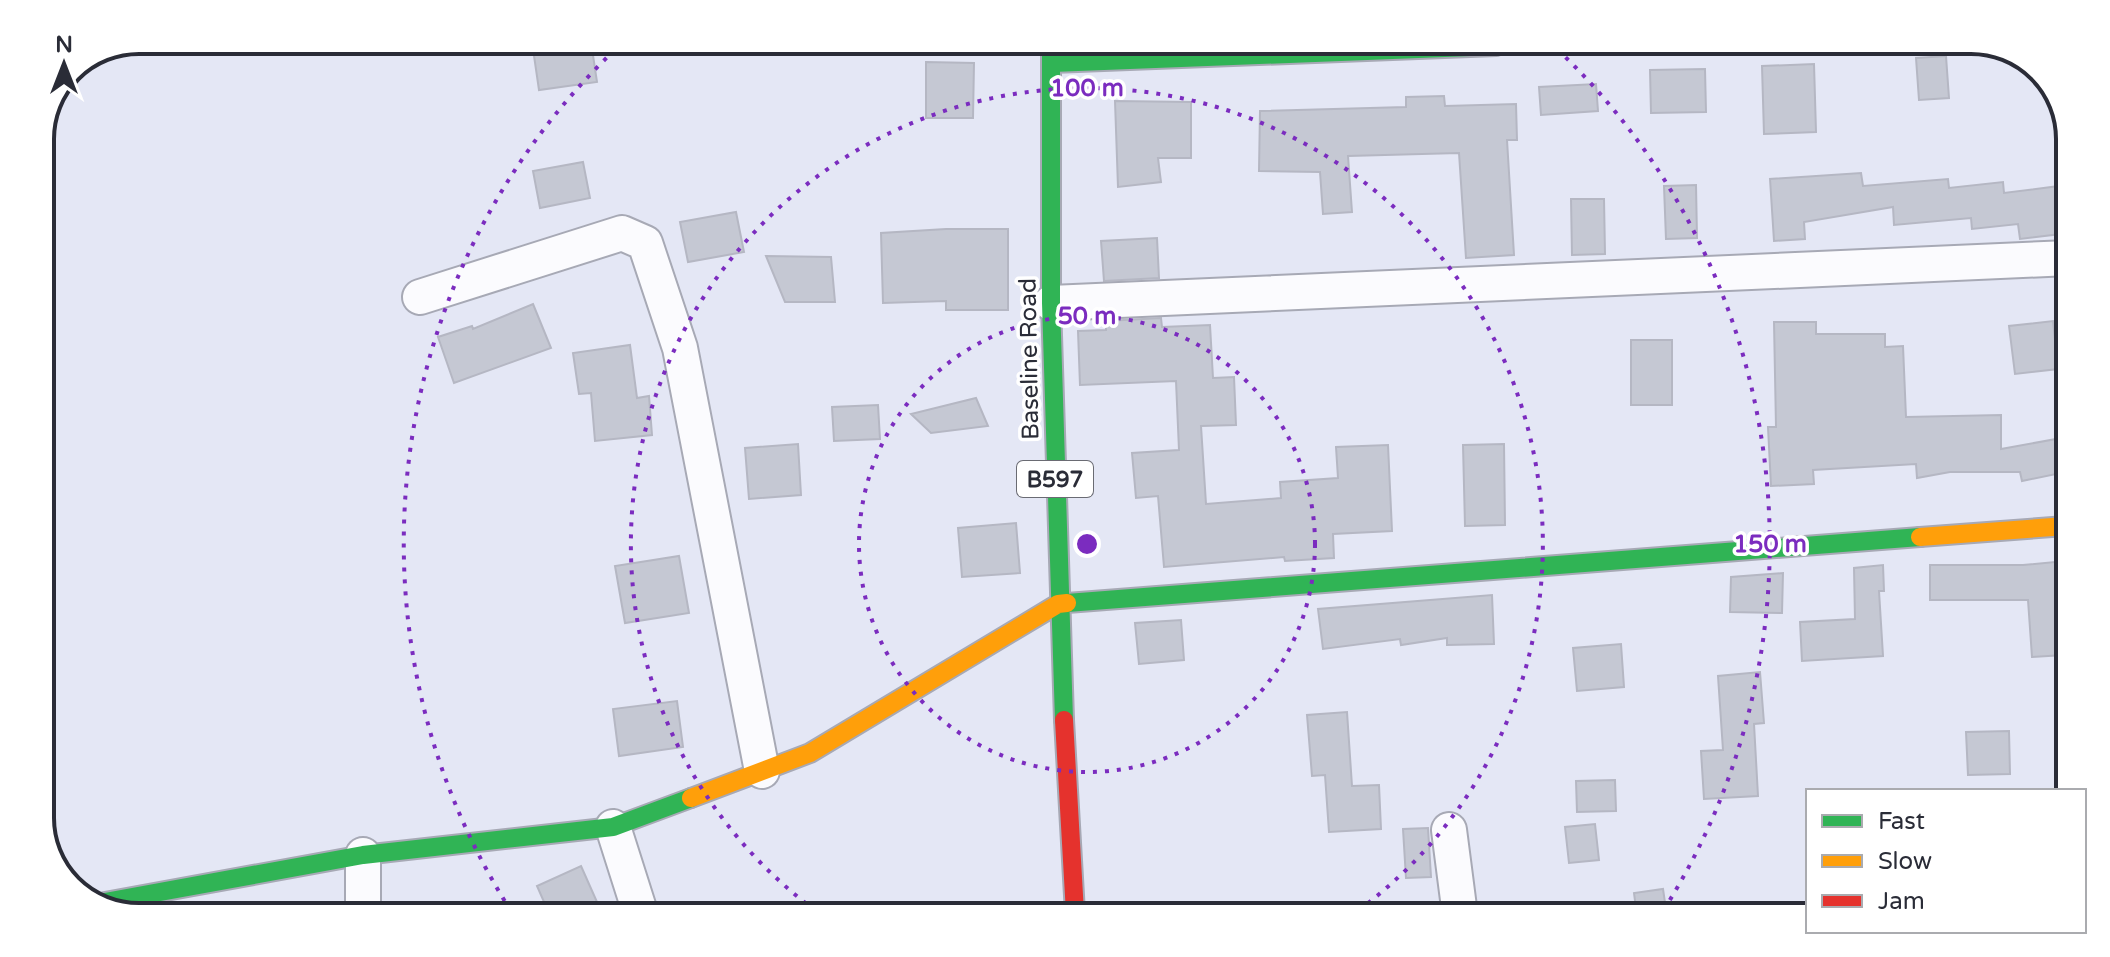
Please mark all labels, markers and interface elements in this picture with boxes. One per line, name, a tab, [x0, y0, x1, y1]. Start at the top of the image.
north arrow	[24, 24, 104, 104]
text: N	[55, 32, 73, 58]
text: 100 m	[1050, 74, 1124, 103]
street label: Baseline Road	[1014, 278, 1045, 440]
text: 50 m	[1058, 302, 1116, 331]
road number: B597	[1017, 461, 1093, 497]
centre of rings	[1073, 530, 1101, 558]
text: 150 m	[1733, 530, 1807, 559]
legend	[1806, 789, 2086, 933]
text: Fast	[1878, 807, 1925, 836]
text: Slow	[1878, 847, 1932, 876]
text: Jam	[1878, 887, 1925, 916]

